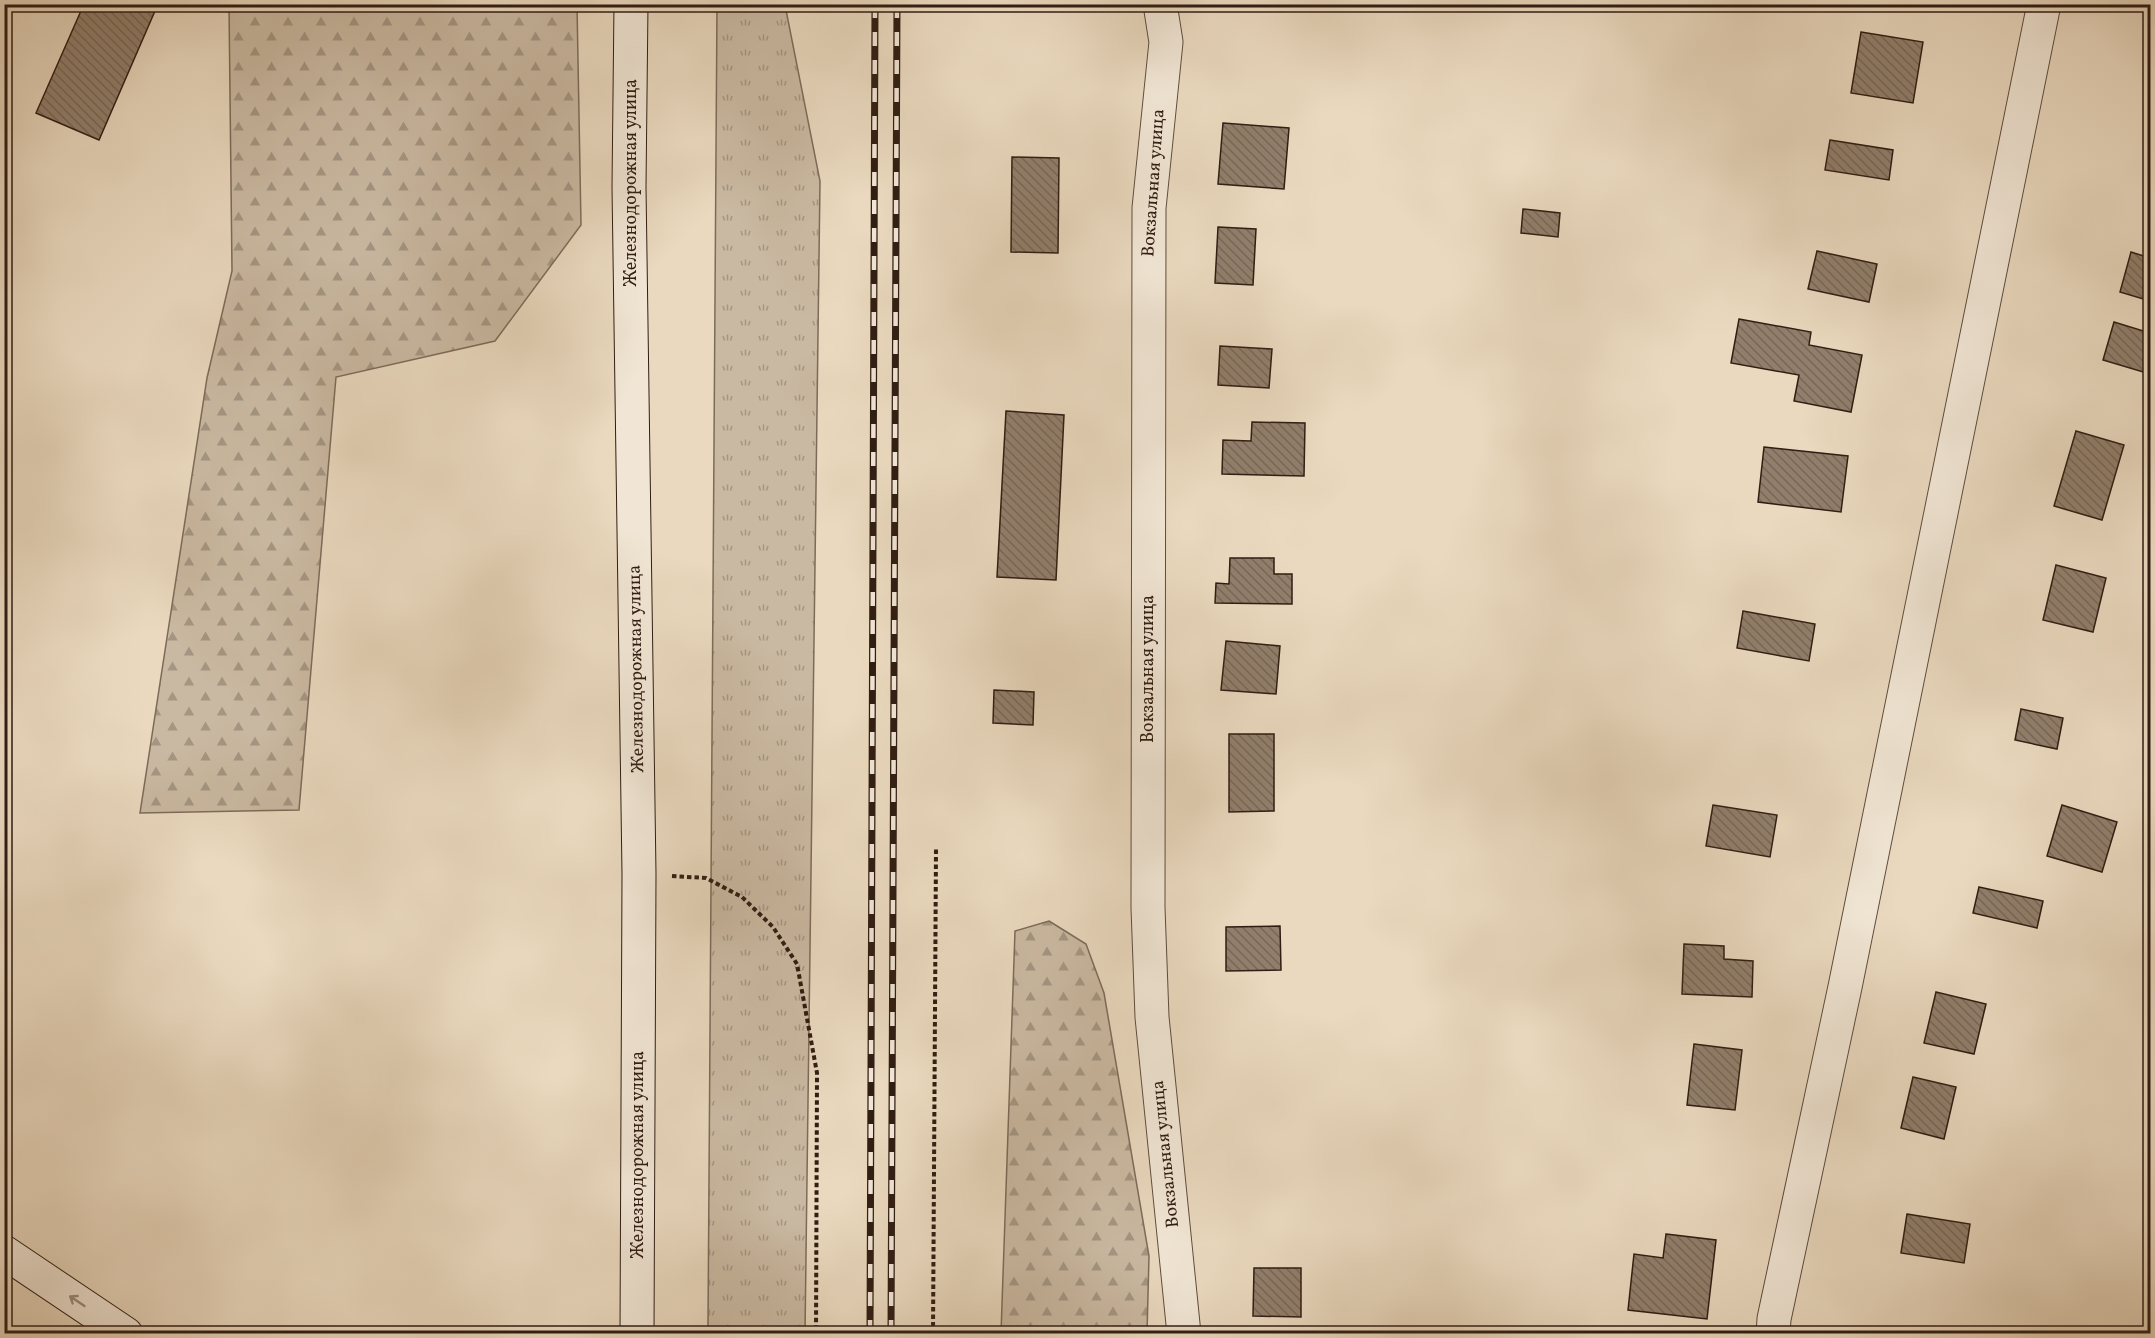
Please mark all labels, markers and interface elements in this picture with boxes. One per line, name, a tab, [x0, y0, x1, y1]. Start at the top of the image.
street label: Железнодорожная улица	[619, 79, 644, 287]
street label: Вокзальная улица	[1136, 108, 1172, 258]
street label: Железнодорожная улица	[623, 565, 651, 773]
street label: Вокзальная улица	[1136, 595, 1161, 743]
street label: Железнодорожная улица	[626, 1051, 651, 1259]
street label: Вокзальная улица	[1146, 1079, 1186, 1229]
one-way arrow	[69, 1295, 86, 1307]

